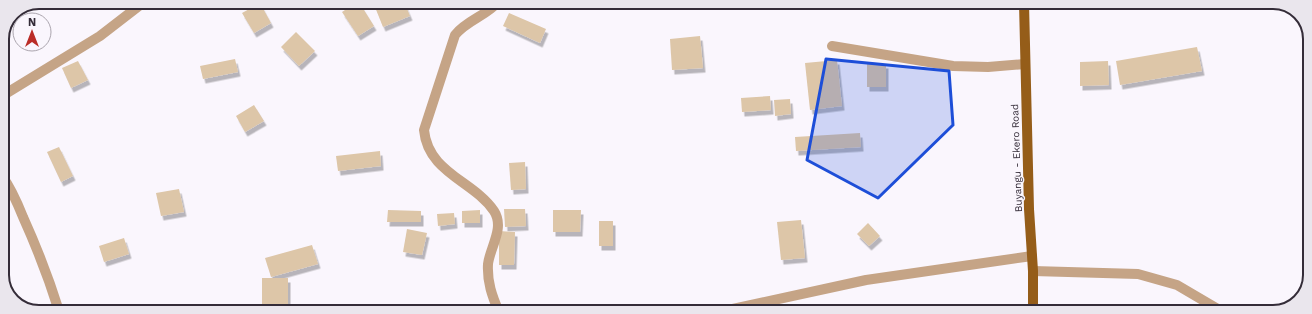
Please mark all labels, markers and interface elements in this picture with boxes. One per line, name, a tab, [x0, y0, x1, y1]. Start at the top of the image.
north arrow	[12, 12, 52, 52]
text: N	[28, 16, 36, 29]
street label: Buyangu - Ekero Road	[1009, 104, 1024, 212]

